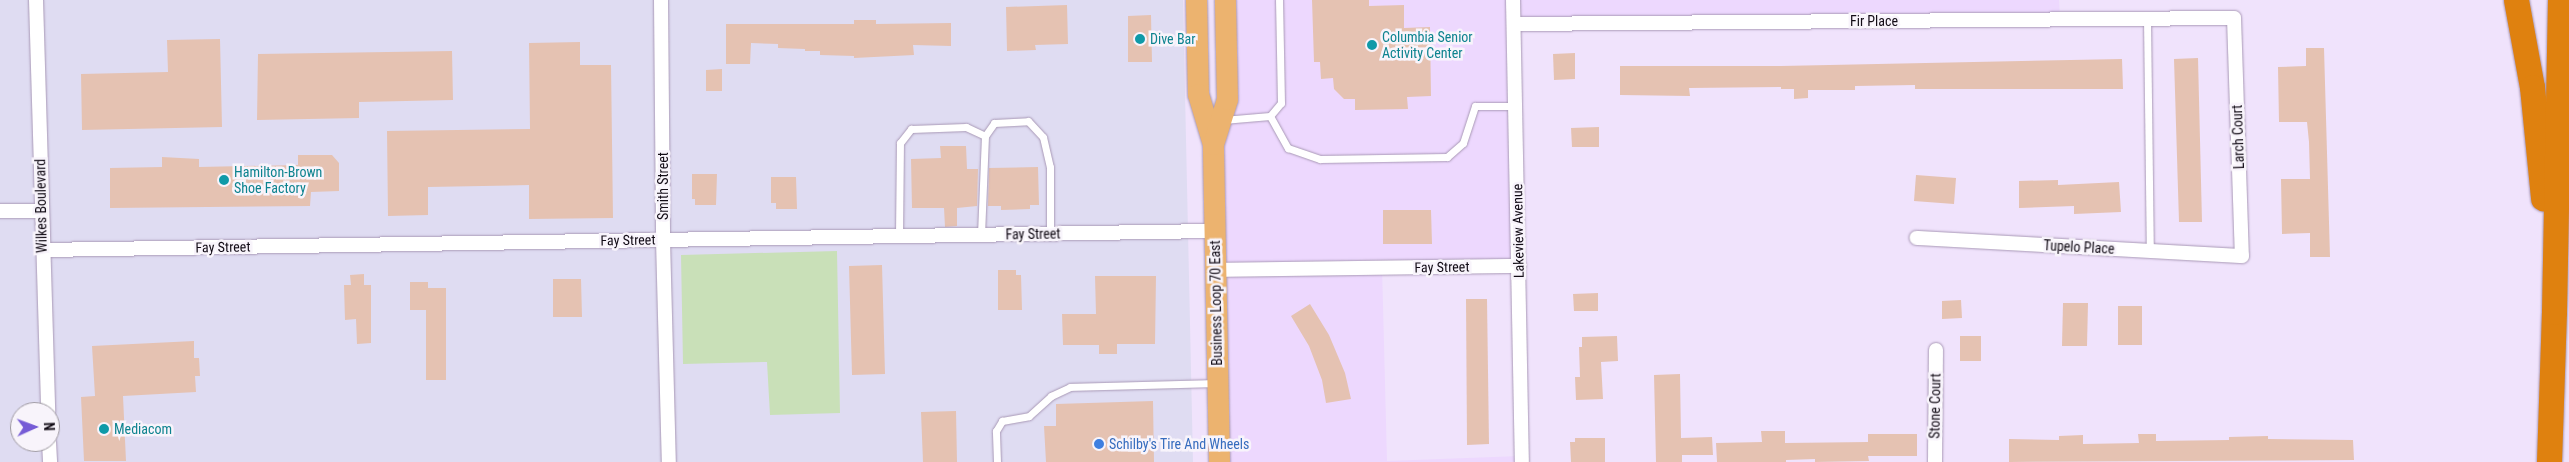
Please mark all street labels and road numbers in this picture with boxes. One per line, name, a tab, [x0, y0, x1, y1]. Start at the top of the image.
street label: Fir Place	[1850, 13, 1898, 29]
street label: Larch Court	[2228, 105, 2248, 169]
street label: Smith Street	[655, 152, 671, 220]
street label: Wilkes Boulevard	[32, 159, 50, 253]
street label: Lakeview Avenue	[1509, 184, 1527, 278]
street label: Fay Street	[1005, 225, 1061, 243]
street label: Fay Street	[600, 231, 656, 249]
street label: Tupelo Place	[2043, 237, 2115, 257]
street label: Fay Street	[195, 238, 251, 256]
street label: Business Loop 70 East	[1207, 240, 1225, 366]
street label: Fay Street	[1414, 258, 1470, 276]
street label: Stone Court	[1926, 373, 1944, 439]

